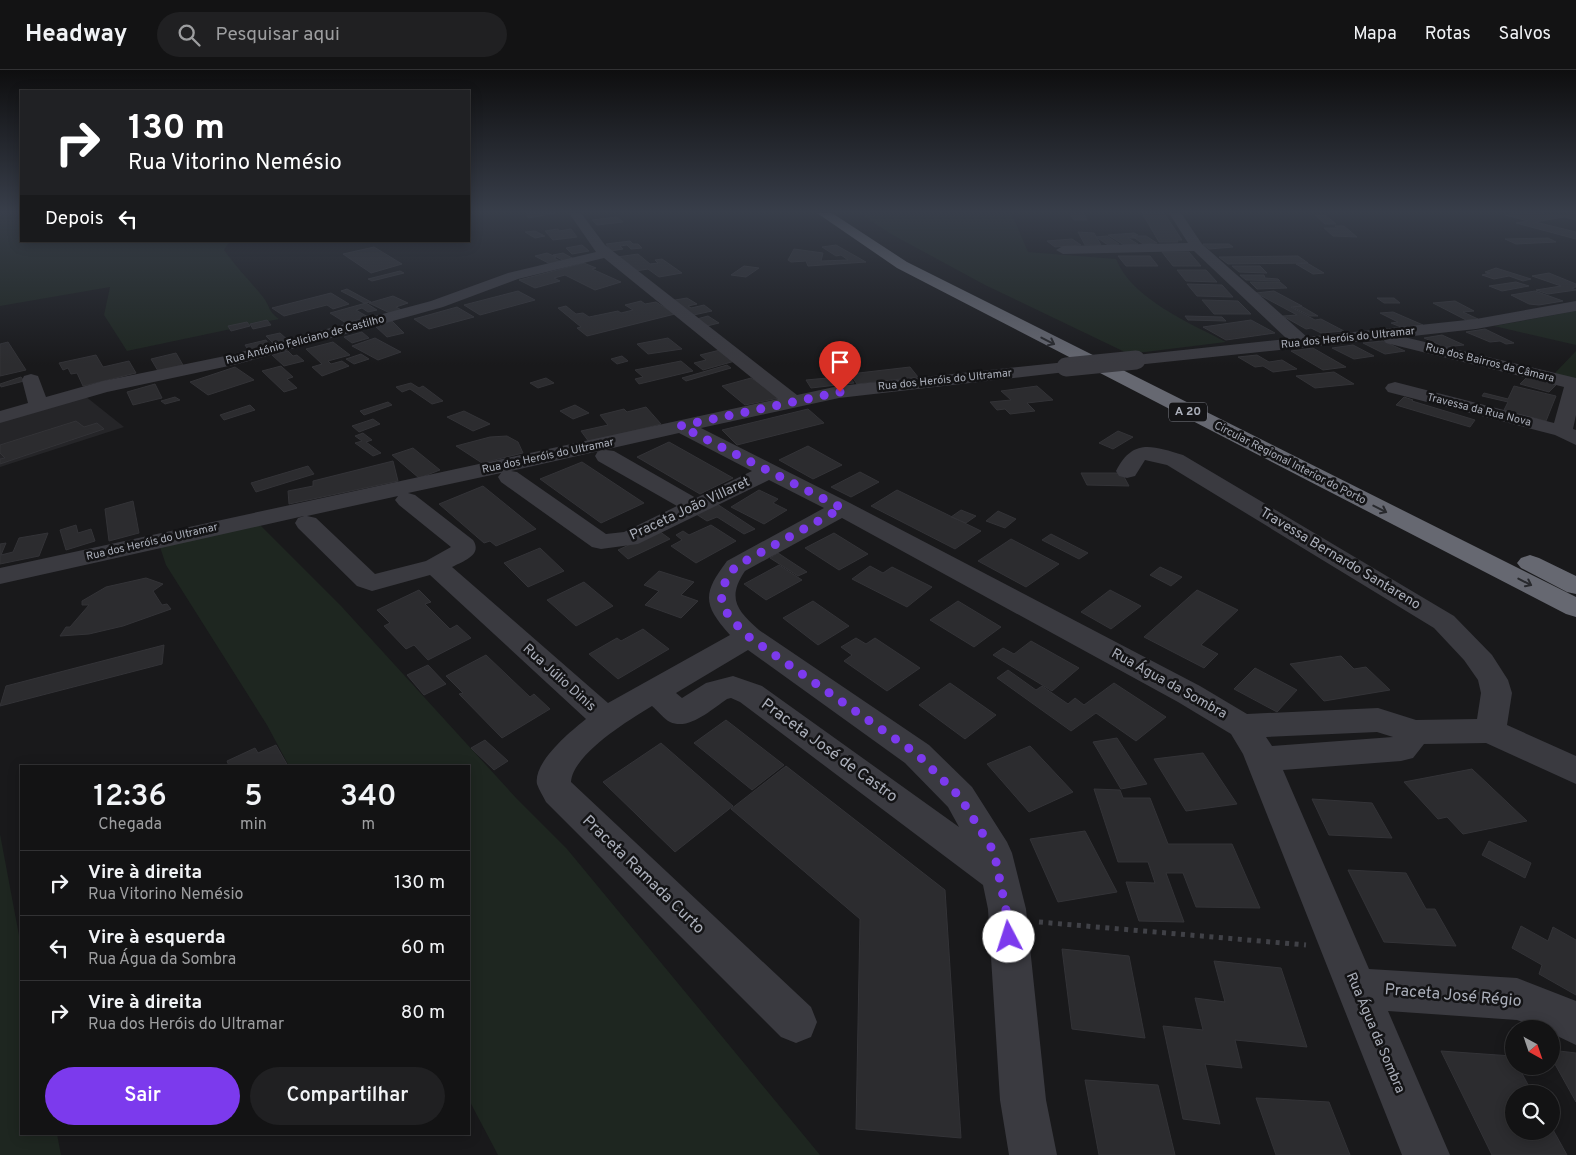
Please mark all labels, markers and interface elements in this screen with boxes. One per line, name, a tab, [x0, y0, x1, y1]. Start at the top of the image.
search box	[157, 12, 507, 57]
text: Headway	[25, 20, 127, 50]
icon: search	[175, 21, 203, 49]
text: Pesquisar aqui	[215, 23, 340, 47]
text: Mapa	[1353, 23, 1397, 46]
text: Rotas	[1425, 23, 1471, 46]
text: Salvos	[1499, 23, 1551, 46]
text: 130 m	[128, 107, 225, 151]
icon: right	[45, 110, 110, 175]
text: Rua Vitorino Nemésio	[128, 150, 342, 177]
icon: left	[114, 205, 142, 233]
text: Depois	[45, 207, 104, 231]
street label: Rua António Feliciano de Castilho	[224, 312, 386, 368]
street label: Rua dos Heróis do Ultramar	[1280, 324, 1416, 352]
one-way arrow	[1040, 337, 1055, 346]
street label: Rua dos Bairros da Câmara	[1424, 340, 1556, 386]
pin	[819, 341, 861, 392]
icon: arrive	[826, 348, 854, 376]
street label: Rua dos Heróis do Ultramar	[877, 366, 1013, 394]
street label: Travessa da Rua Nova	[1426, 390, 1533, 430]
road number: A 20	[1169, 402, 1207, 422]
street label: Circular Regional Interior do Porto	[1212, 418, 1368, 508]
street label: Rua dos Heróis do Ultramar	[481, 435, 616, 477]
street label: Praceta João Villaret	[627, 474, 753, 544]
street label: Travessa Bernardo Santareno	[1257, 504, 1424, 614]
one-way arrow	[1373, 504, 1388, 514]
street label: Rua dos Heróis do Ultramar	[85, 520, 220, 564]
one-way arrow	[1518, 577, 1533, 587]
street label: Rua Júlio Dinis	[519, 641, 599, 715]
street label: Rua Água da Sombra	[1108, 644, 1230, 723]
street label: Praceta José de Castro	[757, 695, 901, 807]
text: 12:36	[93, 779, 167, 816]
text: 5	[244, 779, 263, 816]
text: 340	[340, 779, 397, 816]
street label: Praceta Ramada Curto	[578, 811, 708, 939]
text: Chegada	[98, 815, 162, 835]
text: min	[240, 815, 267, 835]
text: m	[362, 815, 375, 835]
text: Vire à direita	[88, 861, 202, 885]
icon: right	[45, 869, 73, 897]
text: 130 m	[394, 871, 445, 895]
text: Rua Vitorino Nemésio	[88, 885, 243, 905]
position arrow	[982, 910, 1034, 962]
text: Vire à esquerda	[88, 926, 226, 950]
icon: left	[45, 934, 73, 962]
text: 60 m	[401, 936, 445, 960]
text: Rua Água da Sombra	[88, 950, 236, 970]
street label: Rua Água da Sombra	[1342, 970, 1409, 1096]
street label: Praceta José Régio	[1384, 980, 1522, 1012]
text: Vire à direita	[88, 991, 202, 1015]
icon: right	[45, 999, 73, 1027]
text: 80 m	[401, 1001, 445, 1025]
text: Rua dos Heróis do Ultramar	[88, 1015, 284, 1035]
north arrow	[1505, 1020, 1560, 1075]
map controls	[1505, 1020, 1560, 1140]
button: Sair	[45, 1067, 240, 1125]
button: Compartilhar	[250, 1067, 445, 1125]
button: search	[1505, 1085, 1560, 1140]

